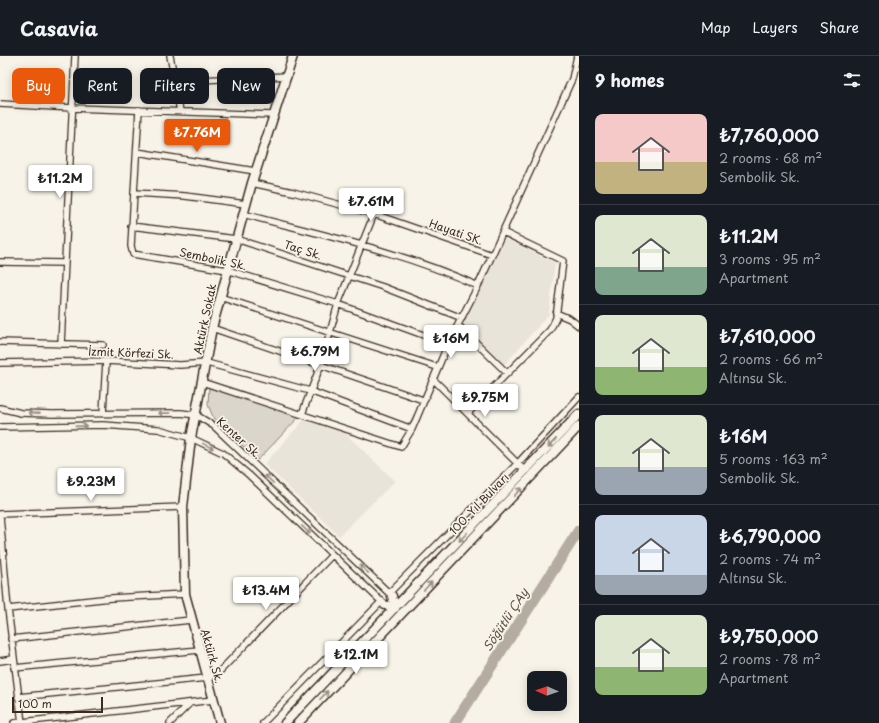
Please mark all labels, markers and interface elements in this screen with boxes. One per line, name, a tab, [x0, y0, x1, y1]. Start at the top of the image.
text: Casavia	[20, 14, 98, 42]
text: Map	[701, 17, 731, 38]
text: Layers	[753, 17, 798, 38]
text: Share	[820, 17, 859, 38]
text: 9 homes	[595, 67, 664, 93]
chip: Buy	[12, 68, 65, 104]
chip: Rent	[73, 68, 132, 104]
chip: Filters	[140, 68, 209, 104]
chip: New	[217, 68, 275, 104]
icon: filters	[841, 69, 863, 91]
pin: ₺7.76M	[164, 119, 230, 153]
text: ₺7.76M	[173, 122, 221, 141]
text: ₺7,760,000	[719, 122, 819, 148]
icon: home	[627, 130, 675, 178]
text: 2 rooms · 68 m²	[719, 148, 822, 167]
pin: ₺11.2M	[27, 165, 93, 199]
text: Sembolik Sk.	[719, 167, 800, 186]
text: ₺11.2M	[37, 168, 83, 187]
pin: ₺7.61M	[338, 188, 404, 222]
text: ₺7.61M	[348, 191, 394, 210]
street label: Hayati SK.	[427, 214, 486, 249]
text: ₺11.2M	[719, 223, 779, 249]
icon: home	[627, 231, 675, 279]
street label: Taç Sk.	[282, 235, 324, 264]
street label: Sembolik Sk.	[178, 243, 248, 274]
text: 3 rooms · 95 m²	[719, 249, 821, 268]
text: Apartment	[719, 268, 788, 287]
street label: Aktürk Sokak	[189, 281, 220, 356]
text: ₺7,610,000	[719, 323, 816, 349]
pin: ₺16M	[427, 325, 475, 359]
text: ₺16M	[433, 328, 470, 347]
icon: home	[627, 331, 675, 379]
pin: ₺6.79M	[282, 338, 348, 372]
text: ₺6.79M	[290, 341, 340, 360]
street label: İzmit Körfezi Sk.	[88, 343, 174, 362]
text: 2 rooms · 66 m²	[719, 349, 823, 368]
text: Altınsu Sk.	[719, 368, 787, 387]
pin: ₺9.75M	[452, 384, 518, 418]
text: ₺9.75M	[461, 387, 509, 406]
one-way arrow	[158, 409, 171, 417]
one-way arrow	[28, 410, 41, 417]
street label: Kenter Sk.	[213, 413, 266, 463]
one-way arrow	[74, 422, 87, 429]
text: ₺16M	[719, 423, 767, 449]
icon: home	[627, 431, 675, 479]
one-way arrow	[547, 438, 557, 448]
one-way arrow	[201, 443, 213, 450]
text: 5 rooms · 163 m²	[719, 449, 828, 468]
pin: ₺9.23M	[58, 468, 124, 502]
text: Sembolik Sk.	[719, 468, 800, 487]
street label: 100. Yıl Bulvarı	[445, 469, 512, 538]
text: ₺9.23M	[66, 471, 116, 490]
one-way arrow	[264, 475, 274, 484]
one-way arrow	[513, 487, 523, 497]
text: ₺6,790,000	[719, 523, 821, 549]
one-way arrow	[301, 525, 311, 535]
icon: home	[627, 531, 675, 579]
one-way arrow	[458, 532, 467, 542]
text: 2 rooms · 74 m²	[719, 549, 821, 568]
one-way arrow	[359, 564, 369, 574]
text: Altınsu Sk.	[719, 568, 787, 587]
pin: ₺13.4M	[233, 577, 299, 611]
text: ₺13.4M	[242, 580, 290, 599]
one-way arrow	[423, 581, 433, 591]
water label: Söğütlü ÇAy	[478, 583, 533, 654]
text: ₺9,750,000	[719, 623, 819, 649]
street label: Aktürk Sk.	[197, 627, 228, 685]
icon: home	[627, 631, 675, 679]
pin: ₺12.1M	[323, 641, 389, 675]
text: ₺12.1M	[334, 644, 378, 663]
text: 2 rooms · 78 m²	[719, 649, 821, 668]
text: Apartment	[719, 668, 788, 687]
north arrow	[527, 671, 567, 711]
map controls	[527, 671, 567, 711]
one-way arrow	[320, 689, 329, 700]
scale bar	[12, 695, 103, 714]
text: 100 m	[18, 695, 52, 712]

